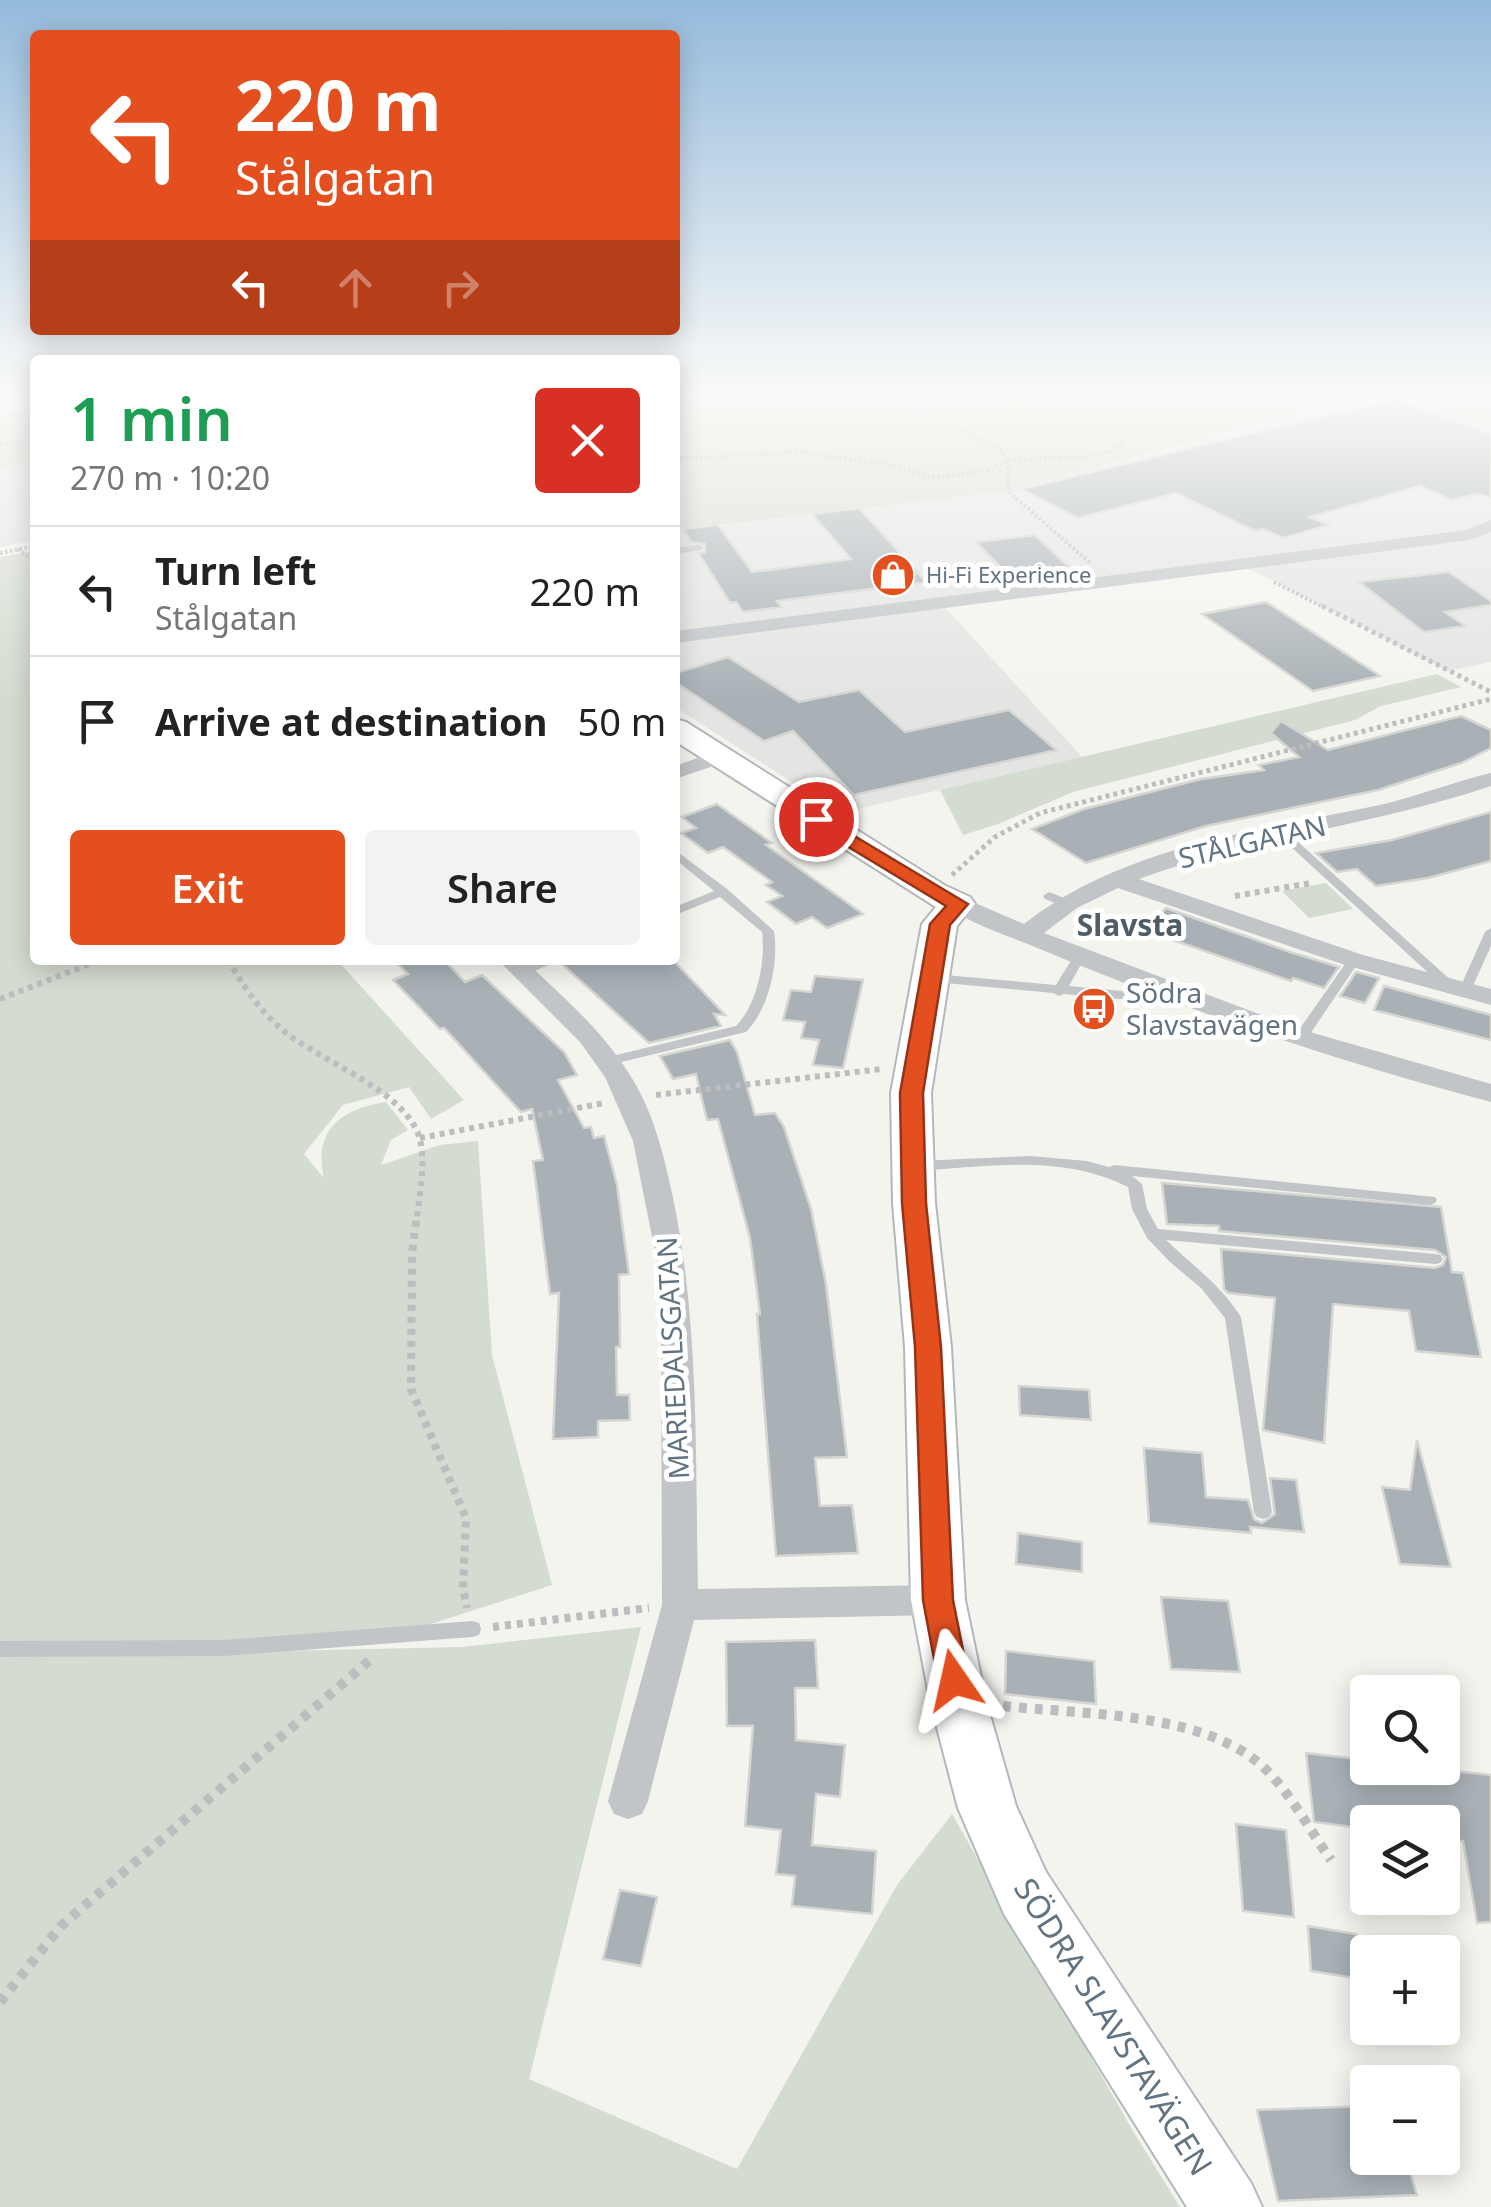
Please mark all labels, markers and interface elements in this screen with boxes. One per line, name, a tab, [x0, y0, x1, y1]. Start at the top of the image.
text: 220 m	[235, 56, 442, 152]
icon: left	[70, 70, 200, 200]
text: Stålgatan	[235, 147, 435, 208]
icon: left	[223, 260, 278, 315]
icon: ahead	[328, 260, 383, 315]
icon: right	[433, 260, 488, 315]
text: 1 min	[70, 377, 233, 459]
button: close	[535, 388, 640, 493]
text: 270 m · 10:20	[70, 456, 270, 499]
text: Turn left	[155, 544, 317, 596]
shop icon: Hi-Fi Experience	[870, 552, 916, 598]
place label: Hi-Fi Experience	[926, 559, 1091, 589]
icon: left	[70, 564, 125, 619]
text: 220 m	[529, 565, 640, 617]
text: Stålgatan	[155, 596, 297, 639]
icon: arrive	[70, 694, 125, 749]
text: Arrive at destination	[155, 695, 547, 747]
text: 50 m	[577, 695, 666, 747]
pin	[774, 777, 859, 862]
icon: arrive	[789, 792, 844, 847]
street label: STÅLGATAN	[1174, 806, 1329, 876]
button: Exit	[70, 830, 345, 945]
button: Share	[365, 830, 640, 945]
district label: Slavsta	[1077, 904, 1183, 945]
place label: Södra Slavstavägen	[1126, 973, 1298, 1043]
bus stop icon: Södra Slavstavägen	[1071, 986, 1117, 1032]
street label: MARIEDALSGATAN	[647, 1236, 697, 1480]
position arrow	[902, 1628, 1006, 1732]
map controls	[1350, 1675, 1460, 2175]
button: search	[1350, 1675, 1460, 1785]
button: layers	[1350, 1805, 1460, 1915]
street label: SÖDRA SLAVSTAVÄGEN	[1005, 1869, 1223, 2183]
button: +	[1350, 1935, 1460, 2045]
button: −	[1350, 2065, 1460, 2175]

